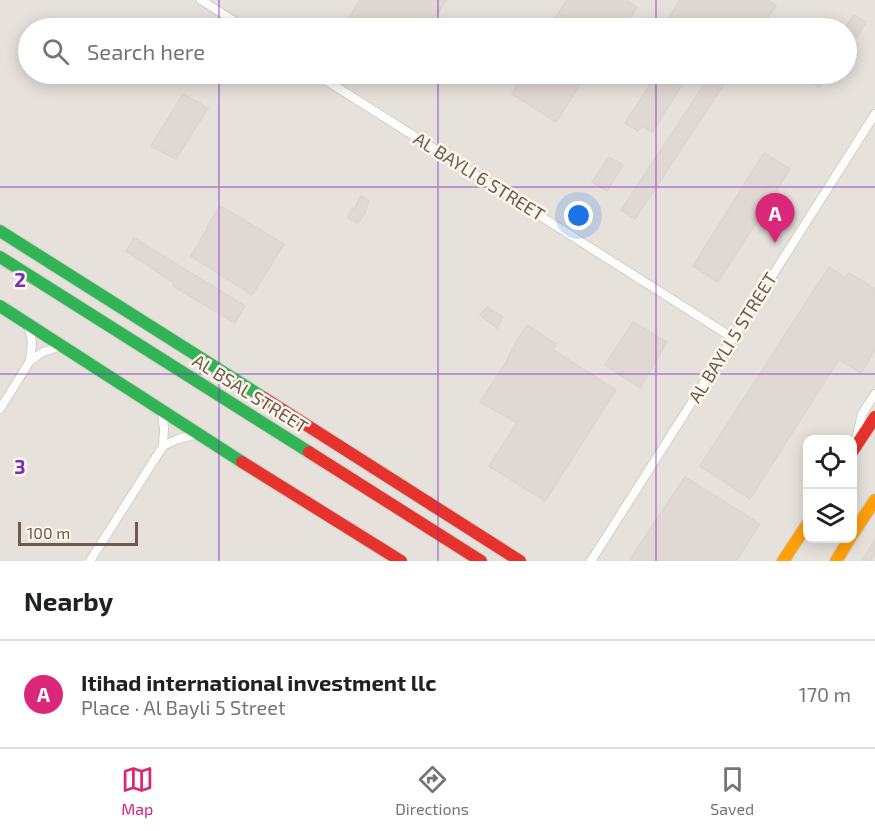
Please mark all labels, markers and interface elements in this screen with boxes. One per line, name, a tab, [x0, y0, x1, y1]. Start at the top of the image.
search box	[18, 18, 857, 84]
icon: search	[39, 35, 72, 68]
text: Search here	[87, 38, 205, 64]
street label: AL BAYLI 6 STREET	[410, 127, 550, 226]
pin: A	[756, 194, 794, 243]
your location	[564, 201, 593, 230]
text: 2	[14, 267, 26, 291]
street label: AL BAYLI 5 STREET	[683, 268, 781, 407]
street label: AL BSAL STREET	[189, 349, 313, 438]
map controls	[803, 435, 857, 543]
button: locate	[803, 435, 857, 489]
text: 3	[14, 454, 26, 478]
button: layers	[803, 489, 857, 543]
scale bar	[18, 519, 138, 546]
text: 100 m	[27, 523, 70, 542]
text: Nearby	[24, 585, 113, 616]
text: Itihad international investment llc	[81, 669, 436, 695]
text: A	[37, 682, 50, 706]
text: 170 m	[799, 682, 851, 706]
text: Place · Al Bayli 5 Street	[81, 695, 286, 719]
tab: Map	[121, 763, 154, 818]
tab: Directions	[395, 763, 469, 818]
tab: Saved	[710, 763, 754, 818]

